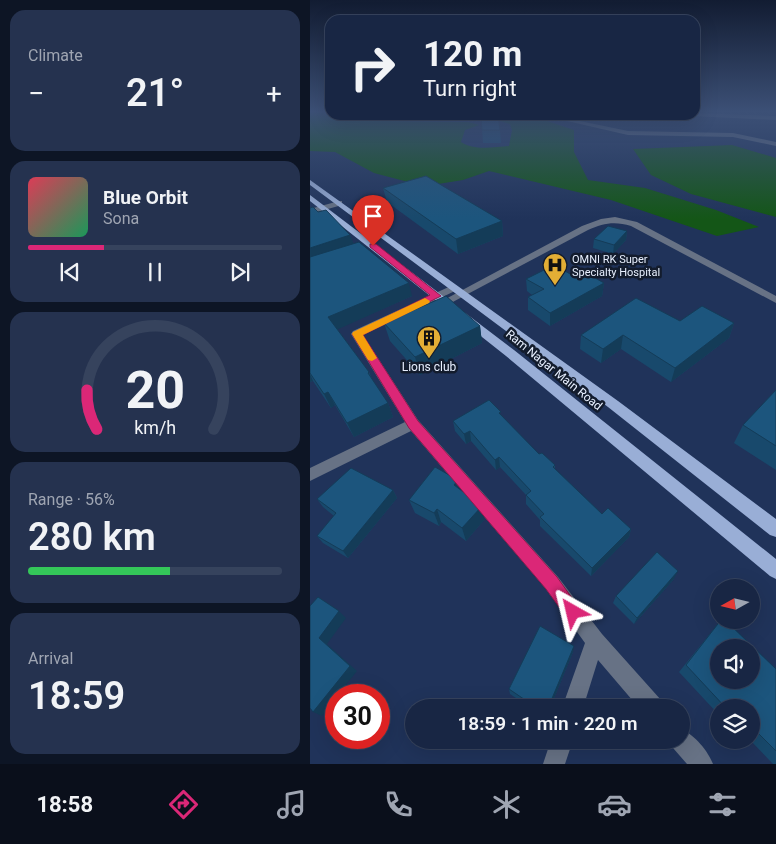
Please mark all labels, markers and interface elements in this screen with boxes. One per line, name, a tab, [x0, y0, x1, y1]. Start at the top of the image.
text: 120 m	[423, 34, 522, 75]
icon: right	[340, 35, 405, 100]
text: Climate	[28, 46, 83, 65]
text: 21°	[126, 71, 184, 115]
text: Turn right	[423, 76, 517, 101]
text: −	[28, 77, 44, 110]
text: +	[266, 77, 282, 110]
text: Blue Orbit	[103, 186, 188, 209]
pin	[352, 195, 394, 246]
icon: arrive	[359, 202, 387, 230]
text: Sona	[103, 209, 139, 228]
hospital icon: OMNI RK Super Specialty Hospital	[542, 252, 568, 286]
place label: OMNI RK Super Specialty Hospital	[572, 253, 660, 279]
icon: previous	[56, 258, 84, 286]
icon: pause	[141, 258, 169, 286]
icon: next	[226, 258, 254, 286]
building icon: Lions club	[416, 325, 442, 359]
street label: Ram Nagar Main Road	[503, 327, 605, 413]
text: 20	[125, 360, 185, 421]
place label: Lions club	[402, 360, 457, 374]
text: km/h	[134, 417, 176, 438]
text: Range · 56%	[28, 490, 115, 509]
text: 280 km	[28, 515, 156, 559]
north arrow	[710, 579, 760, 629]
map controls	[710, 579, 760, 749]
position arrow	[546, 585, 598, 637]
button: sound	[710, 639, 760, 689]
text: Arrival	[28, 649, 73, 668]
text: 18:59	[28, 674, 125, 718]
speed limit sign: 30	[325, 684, 390, 749]
button: layers	[710, 699, 760, 749]
text: 18:59 · 1 min · 220 m	[457, 712, 638, 735]
icon: directions	[166, 787, 201, 822]
icon: music	[274, 787, 309, 822]
icon: phone	[381, 787, 416, 822]
icon: climate	[489, 787, 524, 822]
icon: car	[597, 787, 632, 822]
icon: filters	[705, 787, 740, 822]
text: 18:58	[36, 792, 93, 817]

